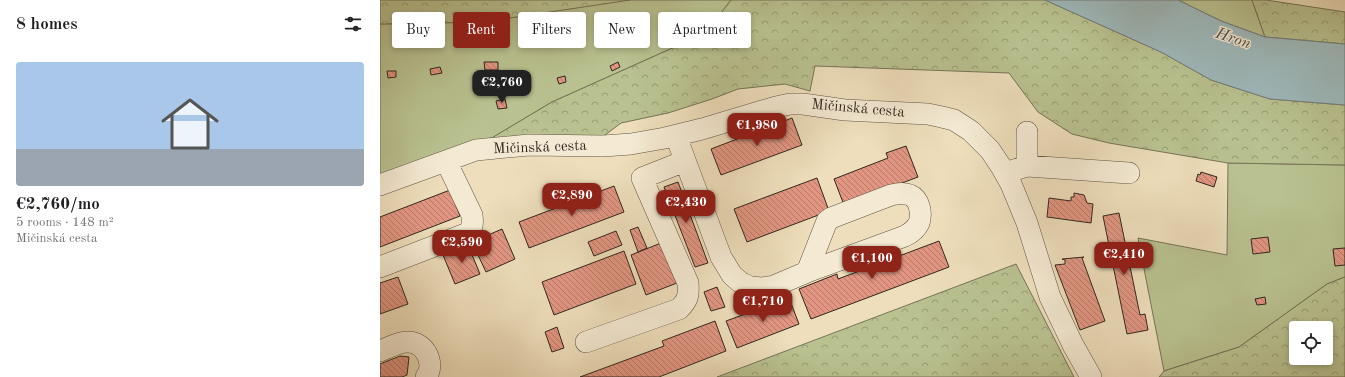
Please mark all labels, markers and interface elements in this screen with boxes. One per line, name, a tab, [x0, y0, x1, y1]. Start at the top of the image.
chip: Buy	[392, 12, 445, 48]
chip: Rent	[453, 12, 510, 48]
chip: Filters	[518, 12, 586, 48]
chip: New	[594, 12, 650, 48]
chip: Apartment	[658, 12, 751, 48]
icon: filters	[342, 13, 364, 35]
text: 8 homes	[16, 16, 78, 33]
water label: Hron	[1212, 25, 1253, 52]
pin: €2,760	[469, 70, 535, 104]
text: €2,760	[481, 76, 523, 89]
icon: home	[154, 88, 226, 160]
street label: Mičinská cesta	[811, 97, 906, 121]
pin: €1,980	[724, 113, 790, 147]
text: €1,980	[736, 119, 778, 132]
street label: Mičinská cesta	[493, 139, 588, 157]
pin: €2,890	[539, 183, 605, 217]
text: €2,890	[551, 189, 593, 202]
pin: €2,430	[653, 190, 719, 224]
text: €2,760/mo	[16, 196, 100, 213]
text: €2,430	[665, 196, 707, 209]
text: 5 rooms · 148 m²	[16, 216, 114, 229]
pin: €2,590	[429, 230, 495, 264]
text: Mičinská cesta	[16, 232, 97, 245]
text: €2,590	[441, 236, 483, 249]
pin: €2,410	[1091, 242, 1157, 276]
pin: €1,100	[839, 246, 905, 280]
text: €2,410	[1103, 248, 1145, 261]
text: €1,100	[851, 252, 893, 265]
pin: €1,710	[730, 289, 796, 323]
text: €1,710	[742, 295, 784, 308]
map controls	[1289, 321, 1333, 365]
button: locate	[1289, 321, 1333, 365]

